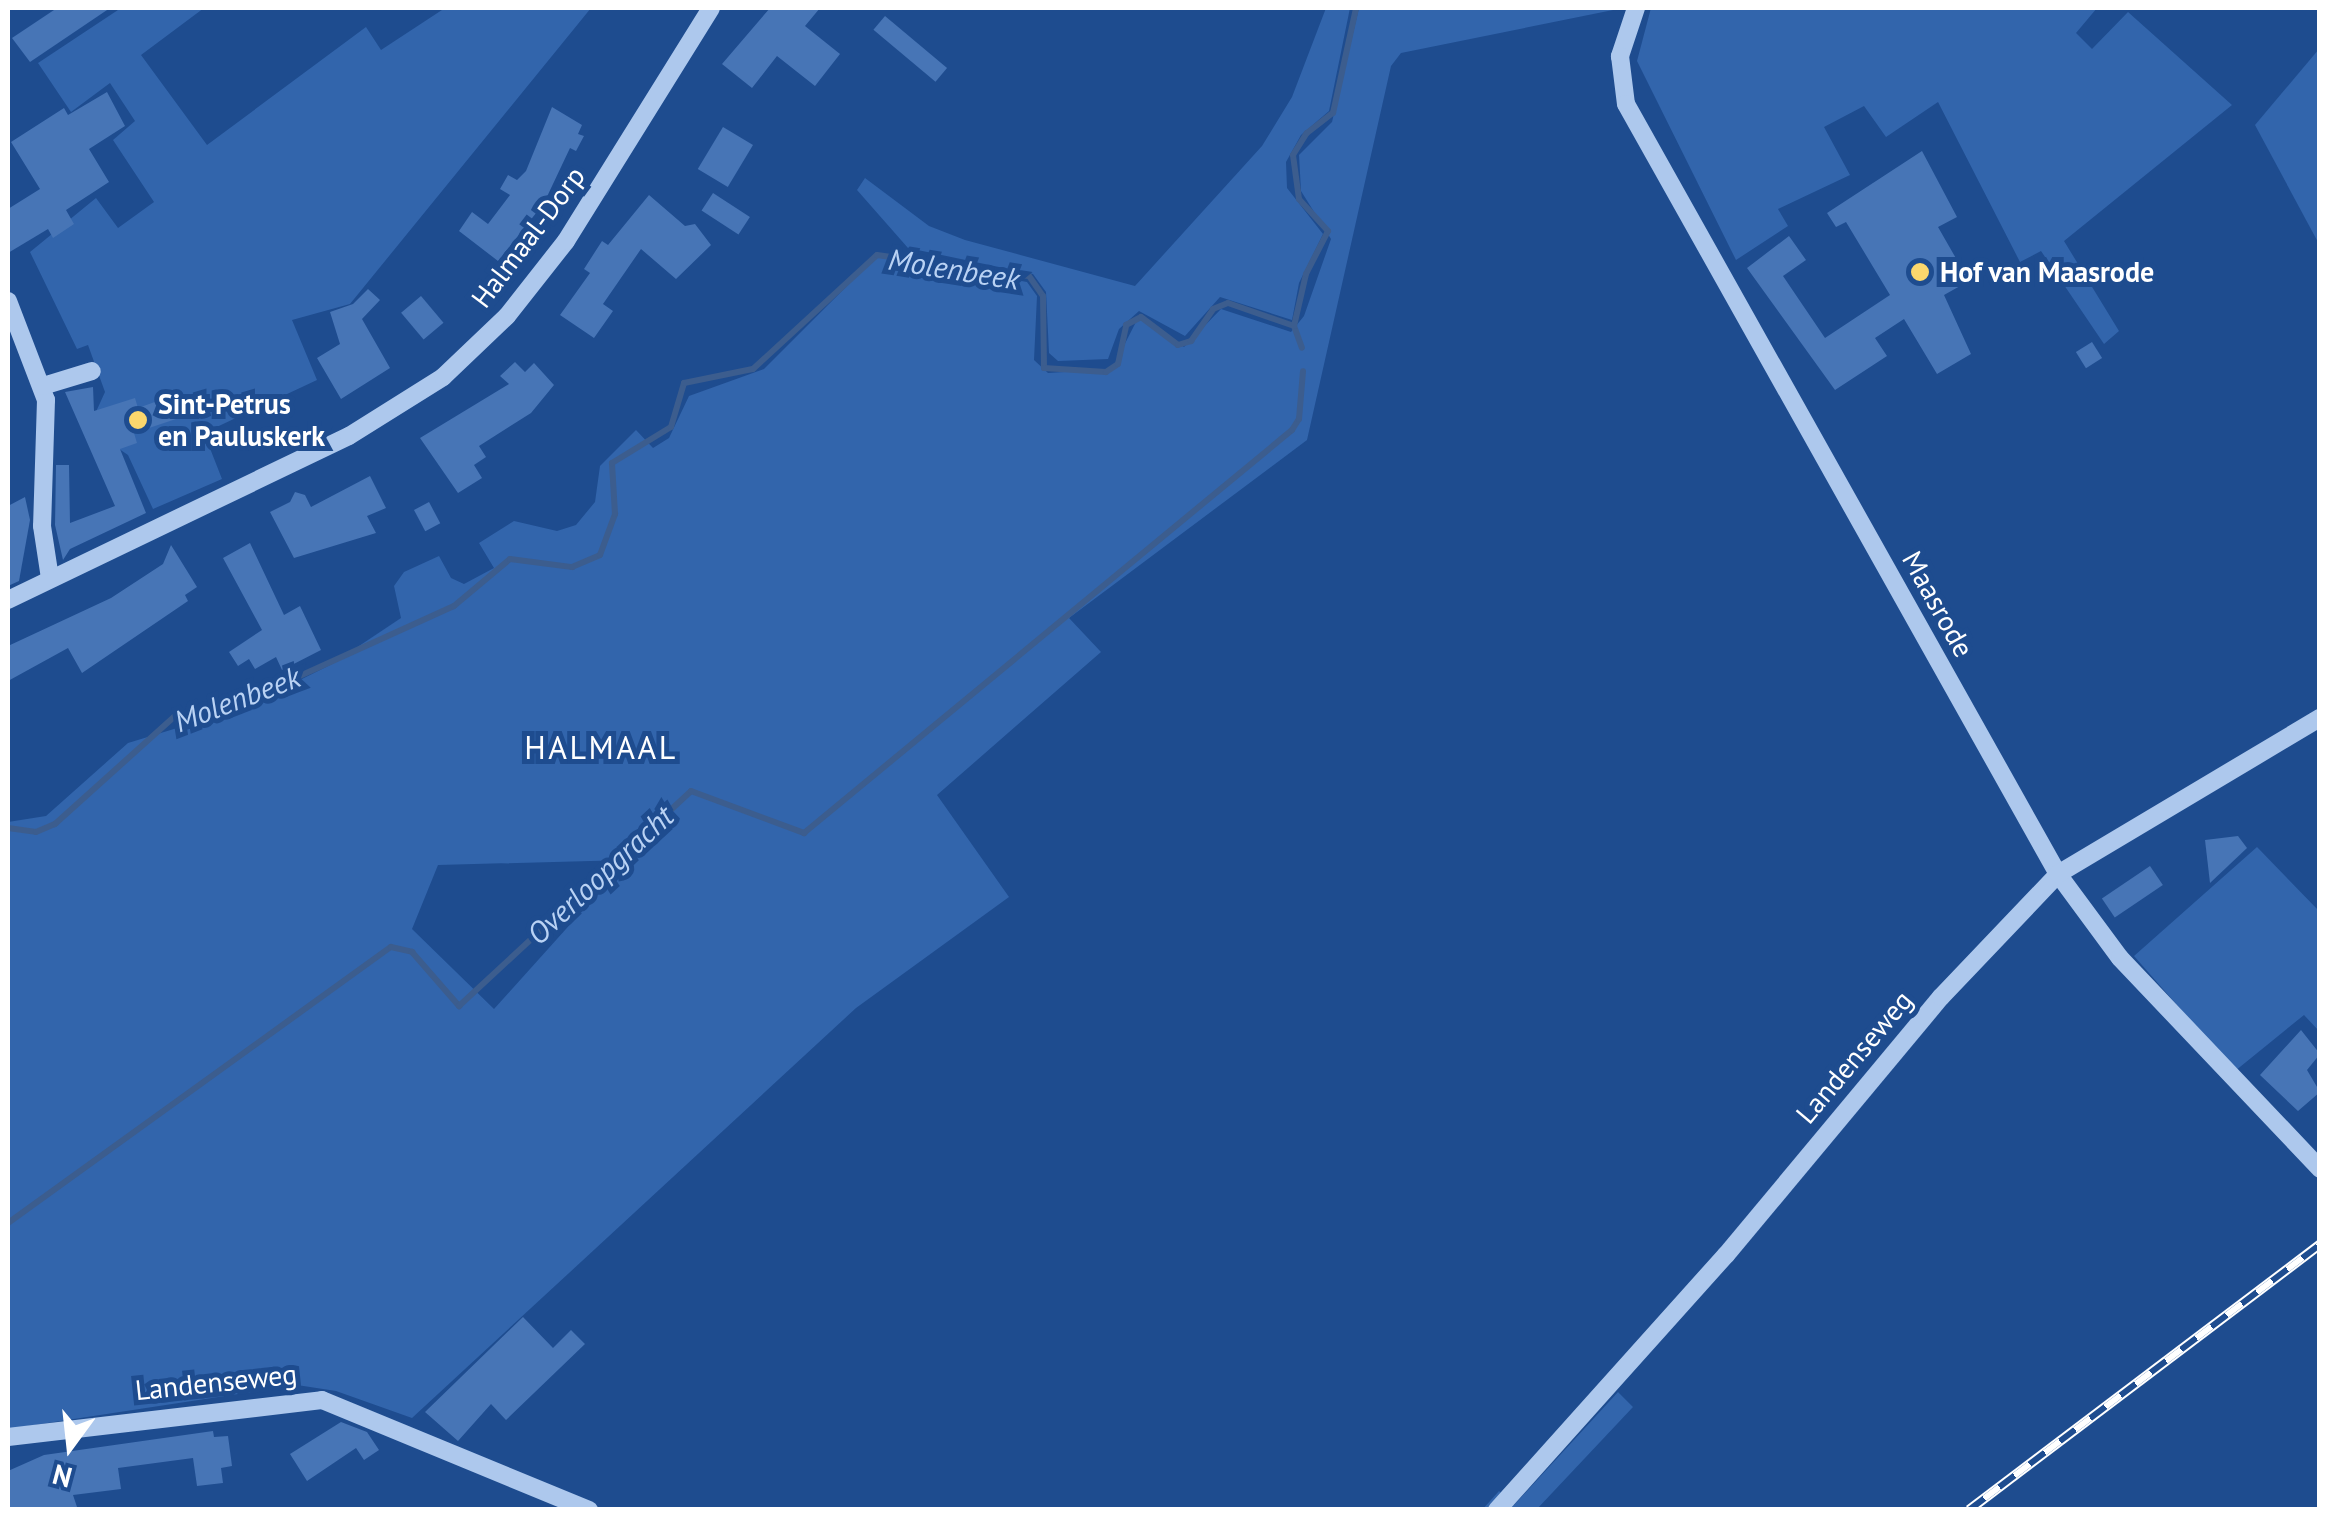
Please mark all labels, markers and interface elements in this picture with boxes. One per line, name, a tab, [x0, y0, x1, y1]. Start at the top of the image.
street label: Halmaal-Dorp	[464, 160, 592, 314]
water label: Molenbeek	[886, 241, 1022, 297]
place label: Hof van Maasrode	[1940, 255, 2155, 289]
marker: Hof van Maasrode	[1909, 261, 1931, 283]
place label: Sint-Petrus en Pauluskerk	[158, 387, 325, 453]
marker: Sint-Petrus en Pauluskerk	[127, 409, 149, 431]
street label: Maasrode	[1895, 545, 1981, 663]
water label: Molenbeek	[169, 659, 305, 739]
district label: HALMAAL	[524, 728, 678, 766]
water label: Overloopgracht	[519, 798, 681, 952]
street label: Landenseweg	[1789, 984, 1919, 1130]
street label: Landenseweg	[133, 1357, 299, 1407]
north arrow	[20, 1397, 120, 1497]
text: N	[48, 1456, 76, 1497]

